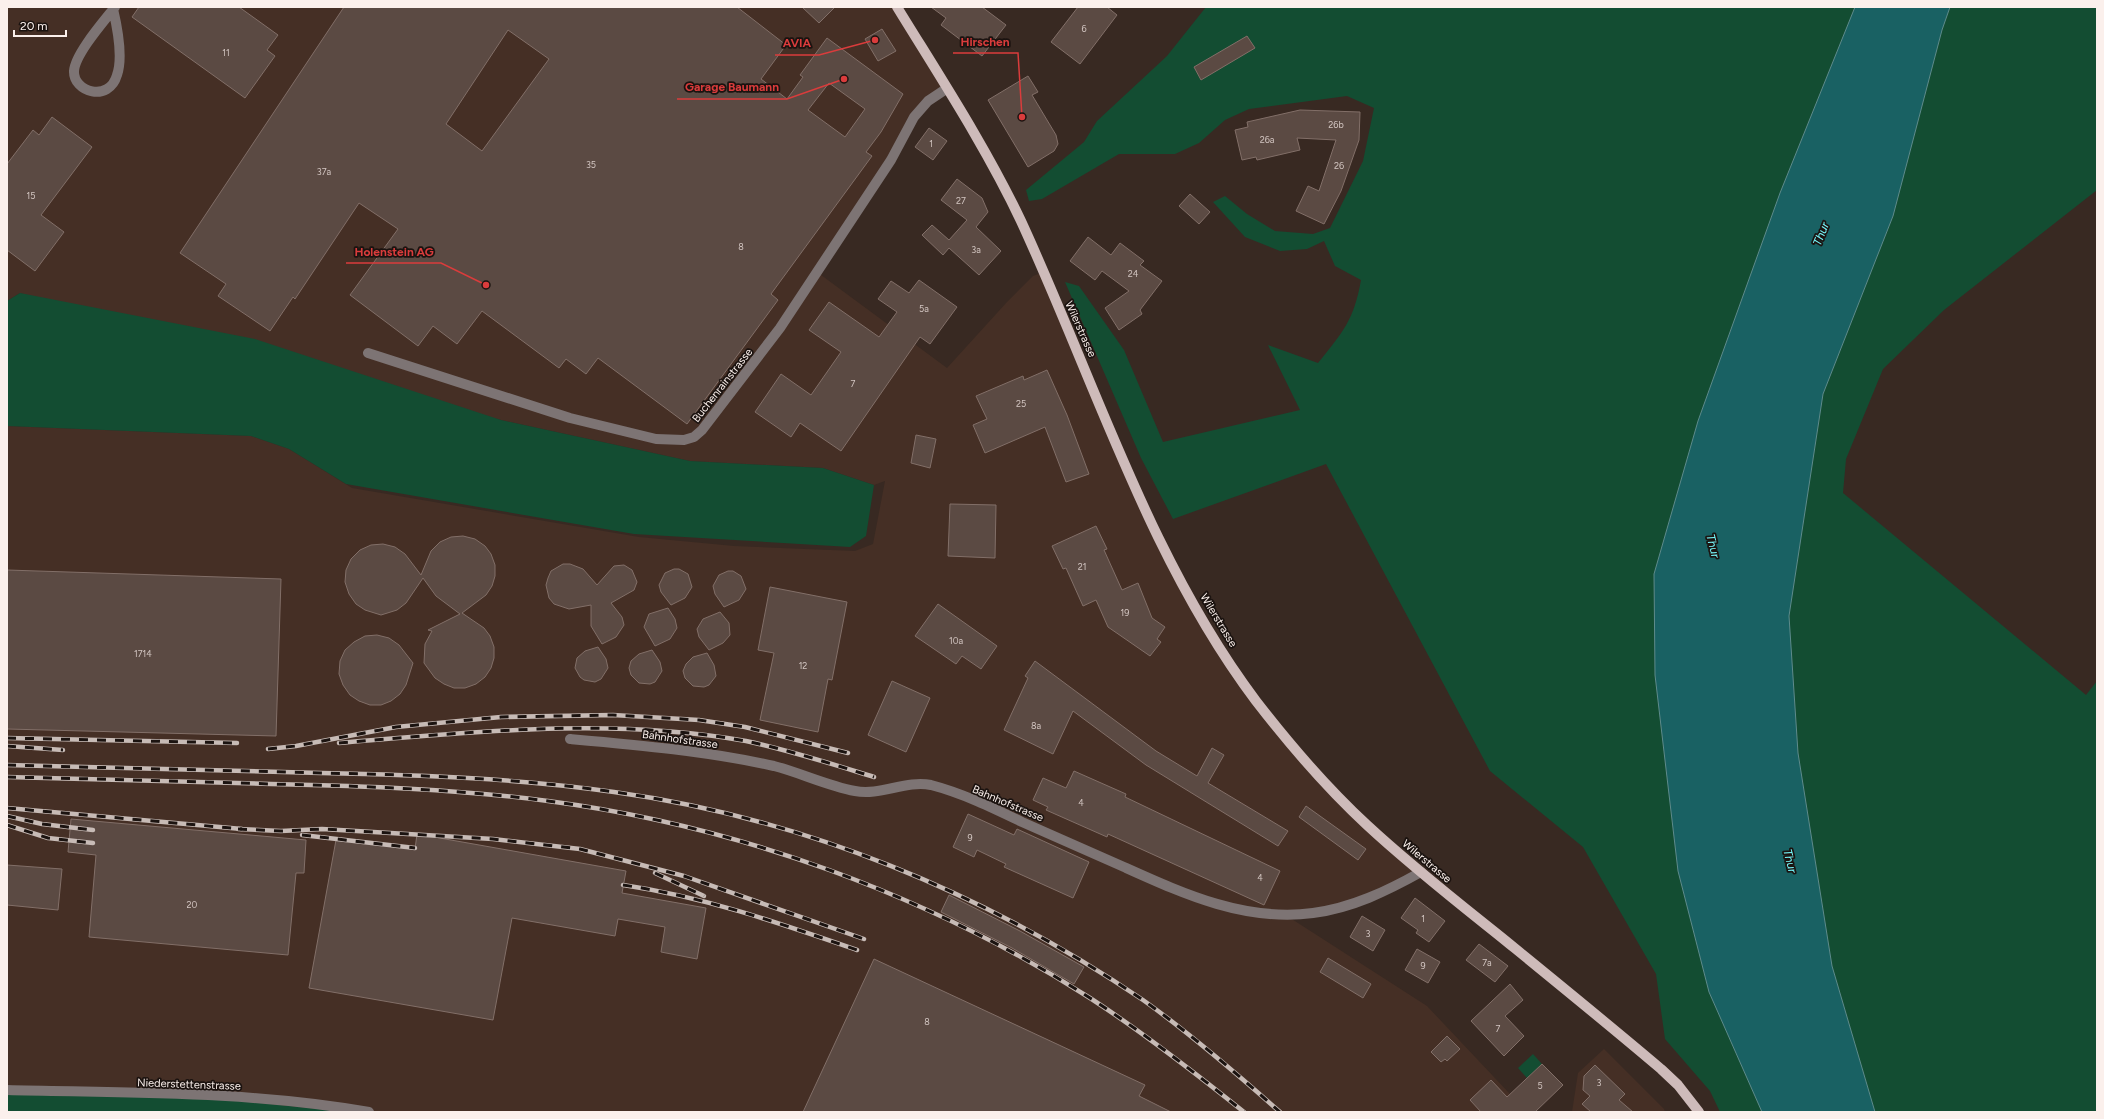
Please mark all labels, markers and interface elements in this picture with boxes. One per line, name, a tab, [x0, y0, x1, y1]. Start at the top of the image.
scale bar	[14, 12, 66, 38]
text: 20 m	[20, 19, 48, 33]
house number: 6	[1081, 23, 1087, 34]
callout: Hirschen	[953, 29, 1018, 53]
callout: AVIA	[775, 31, 819, 55]
text: Hirschen	[960, 35, 1010, 49]
text: AVIA	[783, 36, 812, 50]
house number: 11	[222, 47, 230, 58]
callout: Garage Baumann	[677, 75, 787, 99]
text: Garage Baumann	[685, 80, 779, 94]
house number: 26b	[1328, 119, 1344, 130]
house number: 26a	[1260, 134, 1275, 145]
house number: 1	[929, 138, 933, 149]
house number: 35	[586, 159, 596, 170]
house number: 26	[1334, 160, 1344, 171]
house number: 37a	[317, 166, 332, 177]
house number: 15	[27, 190, 35, 201]
house number: 27	[956, 195, 966, 206]
water label: Thur	[1810, 219, 1832, 248]
callout: Holenstein AG	[346, 239, 441, 263]
house number: 8	[738, 241, 744, 252]
house number: 3a	[971, 244, 981, 255]
text: Holenstein AG	[354, 245, 434, 259]
house number: 24	[1128, 268, 1139, 279]
street label: Wilerstrasse	[1062, 299, 1099, 359]
house number: 5a	[919, 303, 929, 314]
street label: Buchenrainstrasse	[690, 346, 755, 425]
house number: 7	[851, 378, 856, 389]
house number: 25	[1016, 398, 1026, 409]
water label: Thur	[1703, 533, 1723, 560]
house number: 21	[1078, 561, 1086, 572]
street label: Wilerstrasse	[1198, 591, 1240, 649]
house number: 19	[1121, 607, 1129, 618]
house number: 10a	[949, 635, 963, 646]
house number: 1714	[134, 648, 152, 659]
house number: 12	[799, 660, 807, 671]
house number: 8a	[1031, 720, 1041, 731]
street label: Bahnhofstrasse	[641, 728, 718, 751]
street label: Bahnhofstrasse	[970, 783, 1045, 824]
house number: 4	[1078, 797, 1084, 808]
house number: 9	[967, 832, 973, 843]
street label: Wilerstrasse	[1399, 837, 1454, 886]
water label: Thur	[1780, 848, 1800, 875]
house number: 4	[1257, 872, 1263, 883]
house number: 20	[187, 899, 198, 910]
house number: 1	[1421, 913, 1425, 924]
house number: 3	[1366, 928, 1371, 939]
house number: 7a	[1482, 957, 1492, 968]
house number: 9	[1420, 960, 1426, 971]
house number: 8	[924, 1016, 930, 1027]
house number: 7	[1496, 1023, 1501, 1034]
street label: Niederstettenstrasse	[137, 1076, 241, 1093]
house number: 3	[1597, 1077, 1602, 1088]
house number: 5	[1537, 1080, 1543, 1091]

